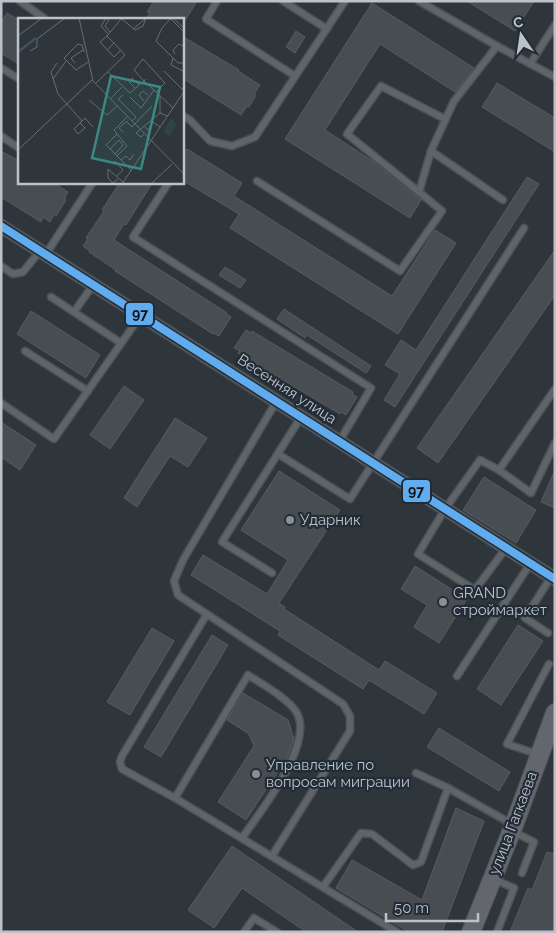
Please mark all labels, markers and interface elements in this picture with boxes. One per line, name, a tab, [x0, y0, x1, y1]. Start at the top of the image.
north arrow	[496, 10, 546, 60]
text: С	[512, 13, 525, 31]
inset map	[18, 18, 184, 184]
line badge: 97	[125, 302, 154, 326]
text: 97	[132, 306, 148, 322]
street label: Весенняя улица	[234, 350, 340, 428]
line badge: 97	[402, 479, 431, 503]
text: 97	[408, 483, 424, 499]
place label: Ударник	[300, 511, 361, 529]
marker: Ударник	[284, 514, 296, 526]
place label: GRAND строймаркет	[453, 584, 547, 619]
marker: GRAND строймаркет	[437, 596, 449, 608]
place label: Управление по вопросам миграции	[266, 756, 410, 791]
marker: Управление по вопросам миграции	[250, 768, 262, 780]
street label: улица Гагкаева	[485, 769, 541, 877]
scale bar	[386, 890, 478, 922]
text: 50 m	[394, 899, 429, 917]

